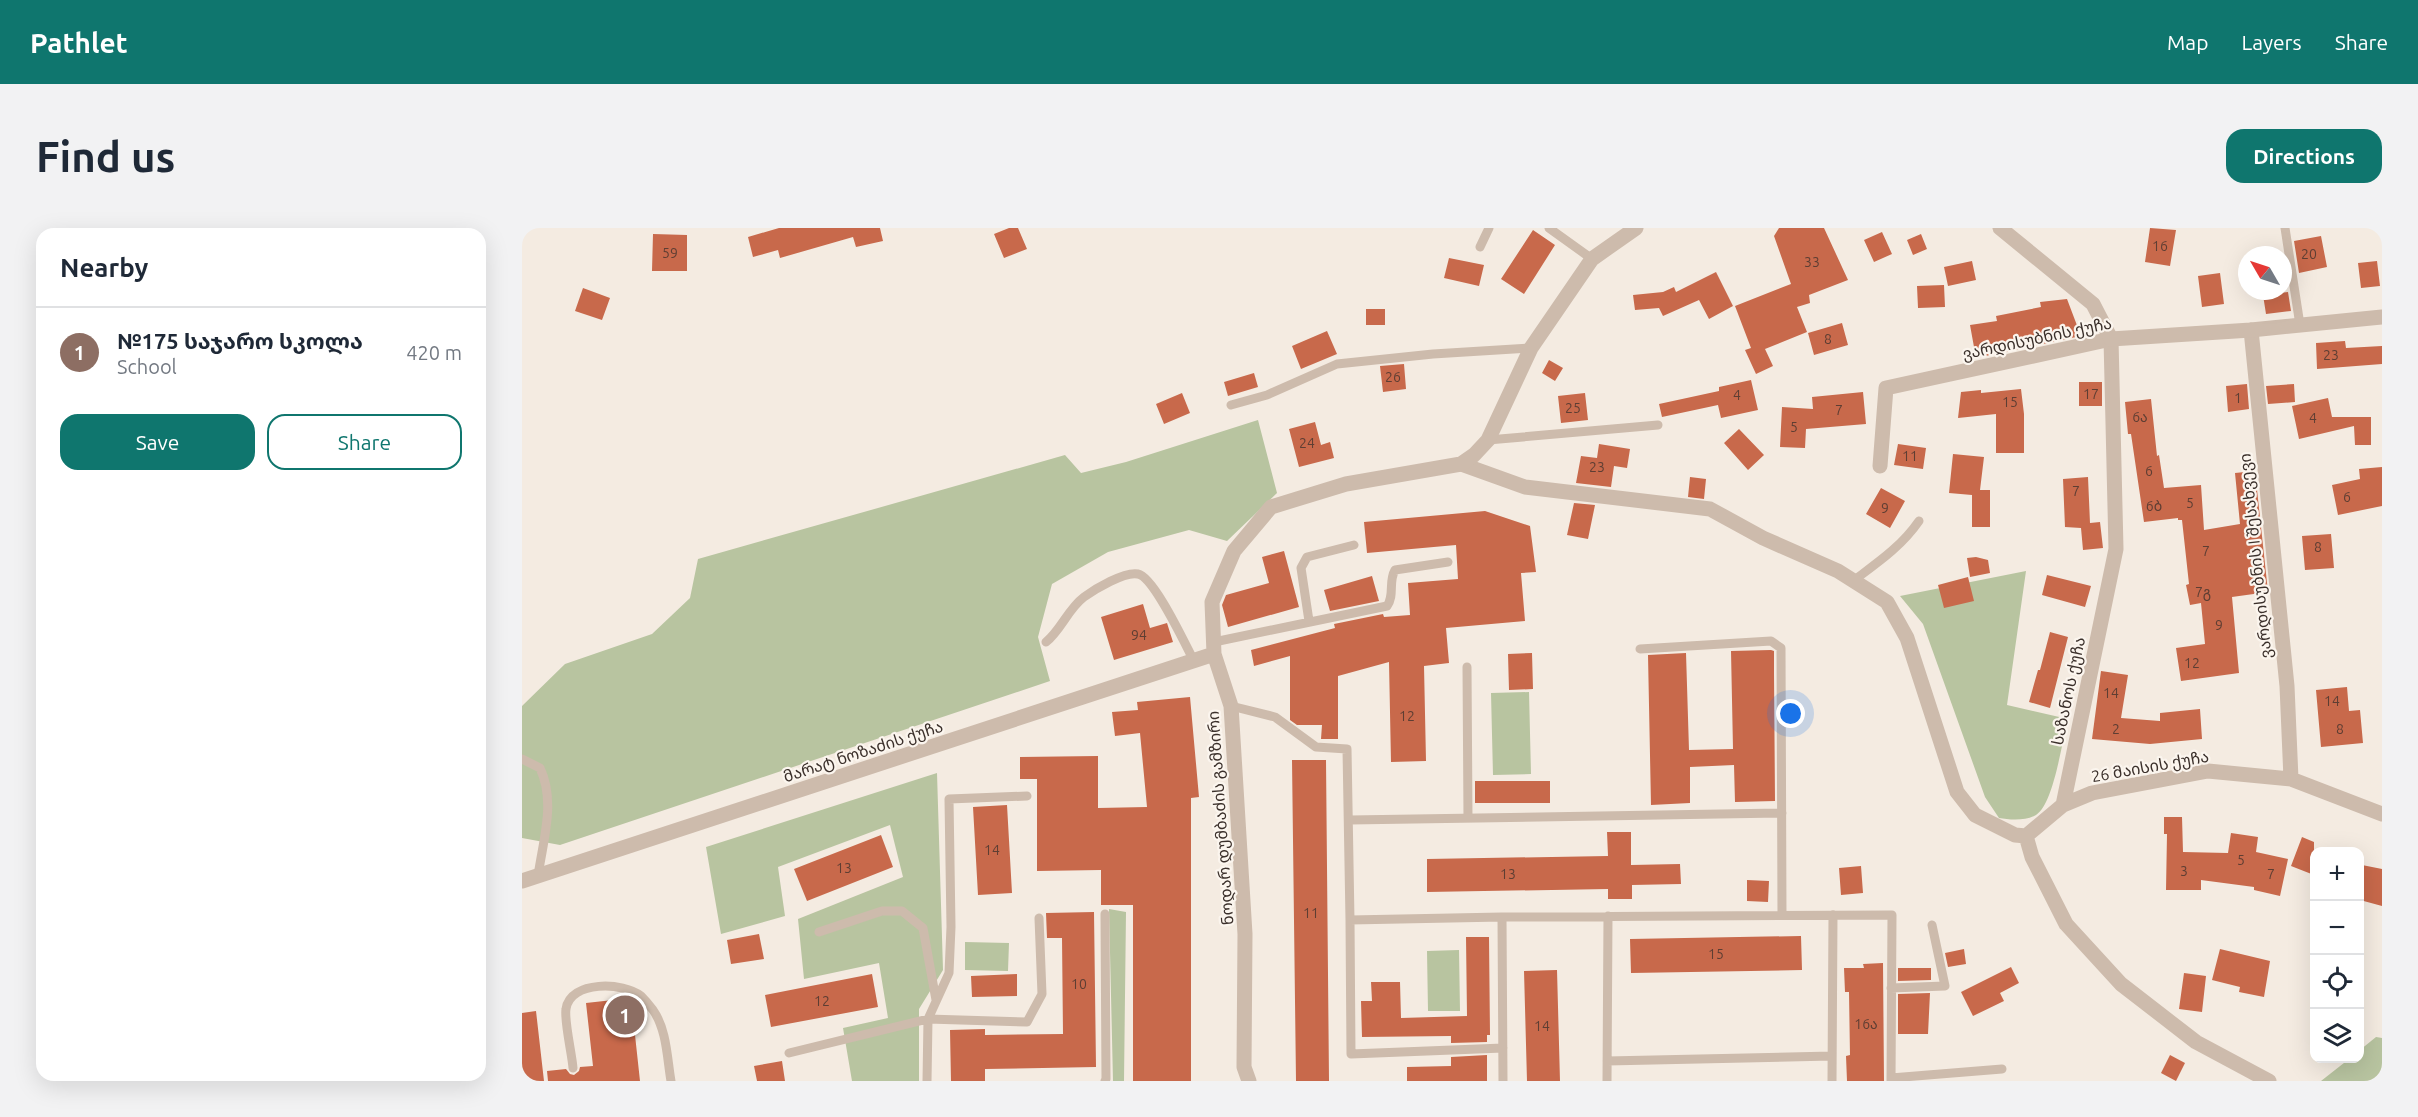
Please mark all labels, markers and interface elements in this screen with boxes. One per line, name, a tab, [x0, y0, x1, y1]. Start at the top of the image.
text: Pathlet	[30, 27, 128, 58]
text: Map	[2167, 30, 2208, 54]
text: Layers	[2241, 30, 2302, 54]
text: Share	[2335, 30, 2388, 54]
button: Directions	[2226, 129, 2382, 183]
text: Find us	[36, 133, 175, 180]
house number: 16	[2152, 238, 2168, 254]
house number: 59	[662, 245, 678, 261]
north arrow	[2238, 246, 2292, 300]
house number: 20	[2301, 246, 2317, 262]
text: Nearby	[60, 253, 148, 282]
house number: 33	[1804, 254, 1820, 270]
street label: ვარდისუბნის ქუჩა	[1961, 313, 2114, 365]
text: №175 საჯარო სკოლა	[117, 328, 363, 353]
house number: 8	[1824, 331, 1832, 347]
text: 1	[74, 341, 85, 364]
text: 420 m	[406, 341, 462, 364]
house number: 23	[2323, 347, 2339, 363]
text: School	[117, 355, 177, 378]
house number: 26	[1385, 369, 1401, 385]
house number: 17	[2083, 386, 2099, 402]
house number: 4	[1733, 387, 1741, 403]
house number: 1	[2234, 390, 2242, 406]
house number: 15	[2002, 394, 2018, 410]
house number: 25	[1565, 400, 1581, 416]
house number: 7	[1835, 402, 1843, 418]
house number: 6ა	[2132, 409, 2148, 425]
house number: 4	[2309, 410, 2317, 426]
button: Save	[60, 414, 255, 470]
button: Share	[267, 414, 462, 470]
house number: 5	[1790, 419, 1798, 435]
house number: 24	[1299, 435, 1315, 451]
house number: 11	[1902, 448, 1918, 464]
street label: ვარდისუბნის I შესახვევი	[2235, 452, 2277, 659]
house number: 23	[1589, 459, 1605, 475]
house number: 6	[2145, 463, 2153, 479]
house number: 7	[2072, 483, 2080, 499]
house number: 6	[2343, 489, 2351, 505]
house number: 5	[2186, 495, 2194, 511]
house number: 6ბ	[2146, 498, 2162, 514]
house number: 9	[1881, 500, 1889, 516]
house number: 8	[2314, 539, 2322, 555]
house number: 7	[2202, 543, 2210, 559]
house number: 7გ	[2195, 584, 2211, 601]
house number: 9	[2215, 617, 2223, 633]
house number: 94	[1131, 627, 1147, 643]
street label: საზანოს ქუჩა	[2048, 635, 2089, 747]
house number: 12	[2184, 655, 2200, 671]
house number: 14	[2103, 685, 2119, 701]
house number: 14	[2324, 693, 2340, 709]
your location	[1776, 699, 1805, 728]
house number: 12	[1399, 708, 1415, 724]
street label: ნოდარ დუმბაძის გამზირი	[1204, 710, 1238, 926]
street label: მარატ ნოზაძის ქუჩა	[781, 717, 945, 786]
house number: 2	[2112, 721, 2120, 737]
house number: 8	[2336, 721, 2344, 737]
street label: 26 მაისის ქუჩა	[2090, 747, 2210, 786]
house number: 14	[984, 842, 1000, 858]
map controls	[2310, 847, 2364, 1063]
button: +	[2310, 847, 2364, 901]
house number: 5	[2237, 852, 2245, 868]
house number: 13	[836, 860, 852, 876]
house number: 3	[2180, 863, 2188, 879]
house number: 13	[1500, 866, 1516, 882]
house number: 7	[2267, 866, 2275, 882]
button: −	[2310, 901, 2364, 955]
house number: 11	[1303, 905, 1319, 921]
house number: 15	[1708, 946, 1724, 962]
button: locate	[2310, 955, 2364, 1009]
house number: 10	[1071, 976, 1087, 992]
pin: 1	[606, 992, 644, 1038]
house number: 12	[814, 993, 830, 1009]
button: layers	[2310, 1009, 2364, 1063]
house number: 16ა	[1854, 1016, 1878, 1032]
house number: 14	[1534, 1018, 1550, 1034]

